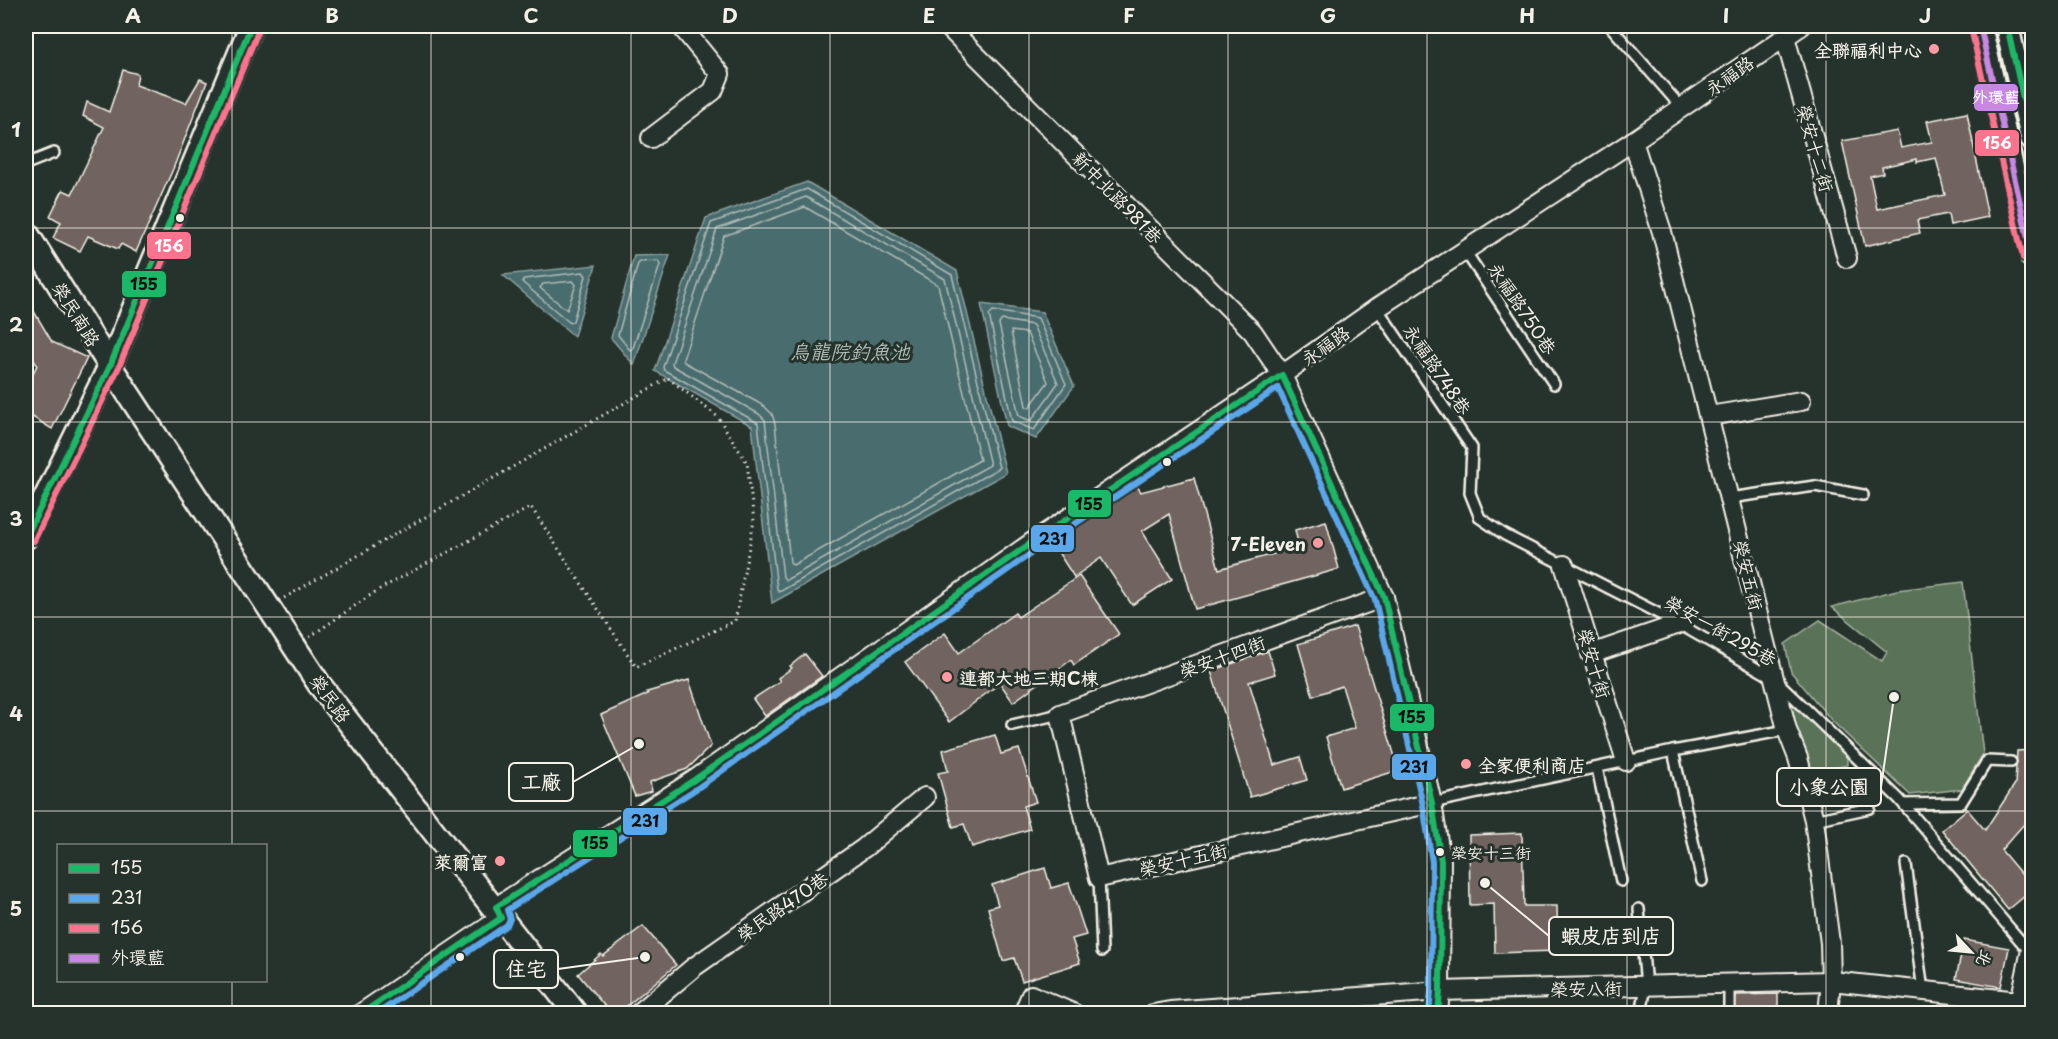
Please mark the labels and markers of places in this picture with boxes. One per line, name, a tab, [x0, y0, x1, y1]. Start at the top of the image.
place label: 全聯福利中心	[1814, 36, 1922, 63]
marker: 全聯福利中心	[1927, 42, 1941, 56]
unlabelled marker	[174, 212, 186, 224]
unlabelled marker	[1161, 456, 1173, 468]
place label: 7-Eleven	[1231, 530, 1306, 557]
marker: 7-Eleven	[1311, 536, 1325, 550]
place label: 連都大地三期C棟	[959, 664, 1100, 691]
marker: 連都大地三期C棟	[940, 670, 954, 684]
place label: 全家便利商店	[1478, 751, 1586, 778]
marker: 全家便利商店	[1459, 757, 1473, 771]
callout: 工廠	[509, 763, 573, 801]
callout: 小象公園	[1777, 768, 1881, 806]
place label: 榮安十三街	[1451, 840, 1531, 864]
marker: 榮安十三街	[1434, 846, 1446, 858]
place label: 萊爾富	[434, 848, 488, 875]
marker: 萊爾富	[493, 854, 507, 868]
callout: 蝦皮店到店	[1549, 917, 1673, 955]
callout: 住宅	[494, 950, 558, 988]
unlabelled marker	[454, 951, 466, 963]

